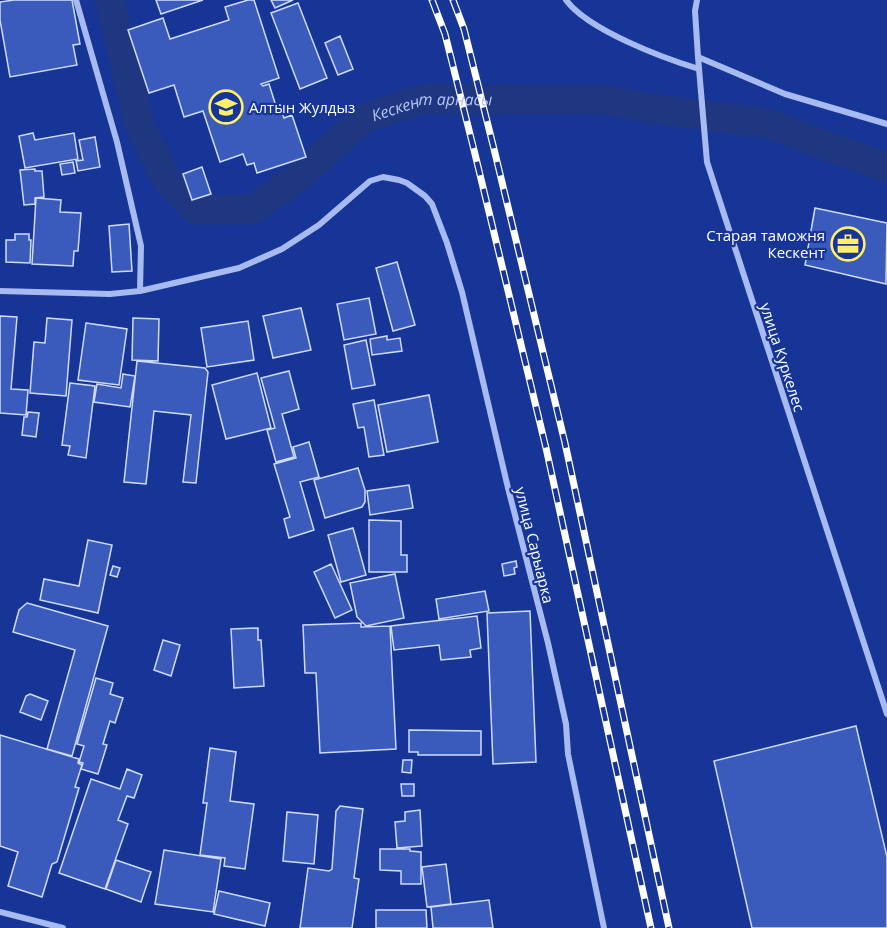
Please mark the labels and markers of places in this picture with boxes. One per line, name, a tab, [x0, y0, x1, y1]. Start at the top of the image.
school or university icon: Алтын Жулдыз	[208, 89, 244, 125]
place label: Алтын Жулдыз	[249, 97, 355, 117]
place label: Старая таможня Кескент	[706, 225, 825, 262]
office icon: Старая таможня Кескент	[830, 226, 866, 262]

